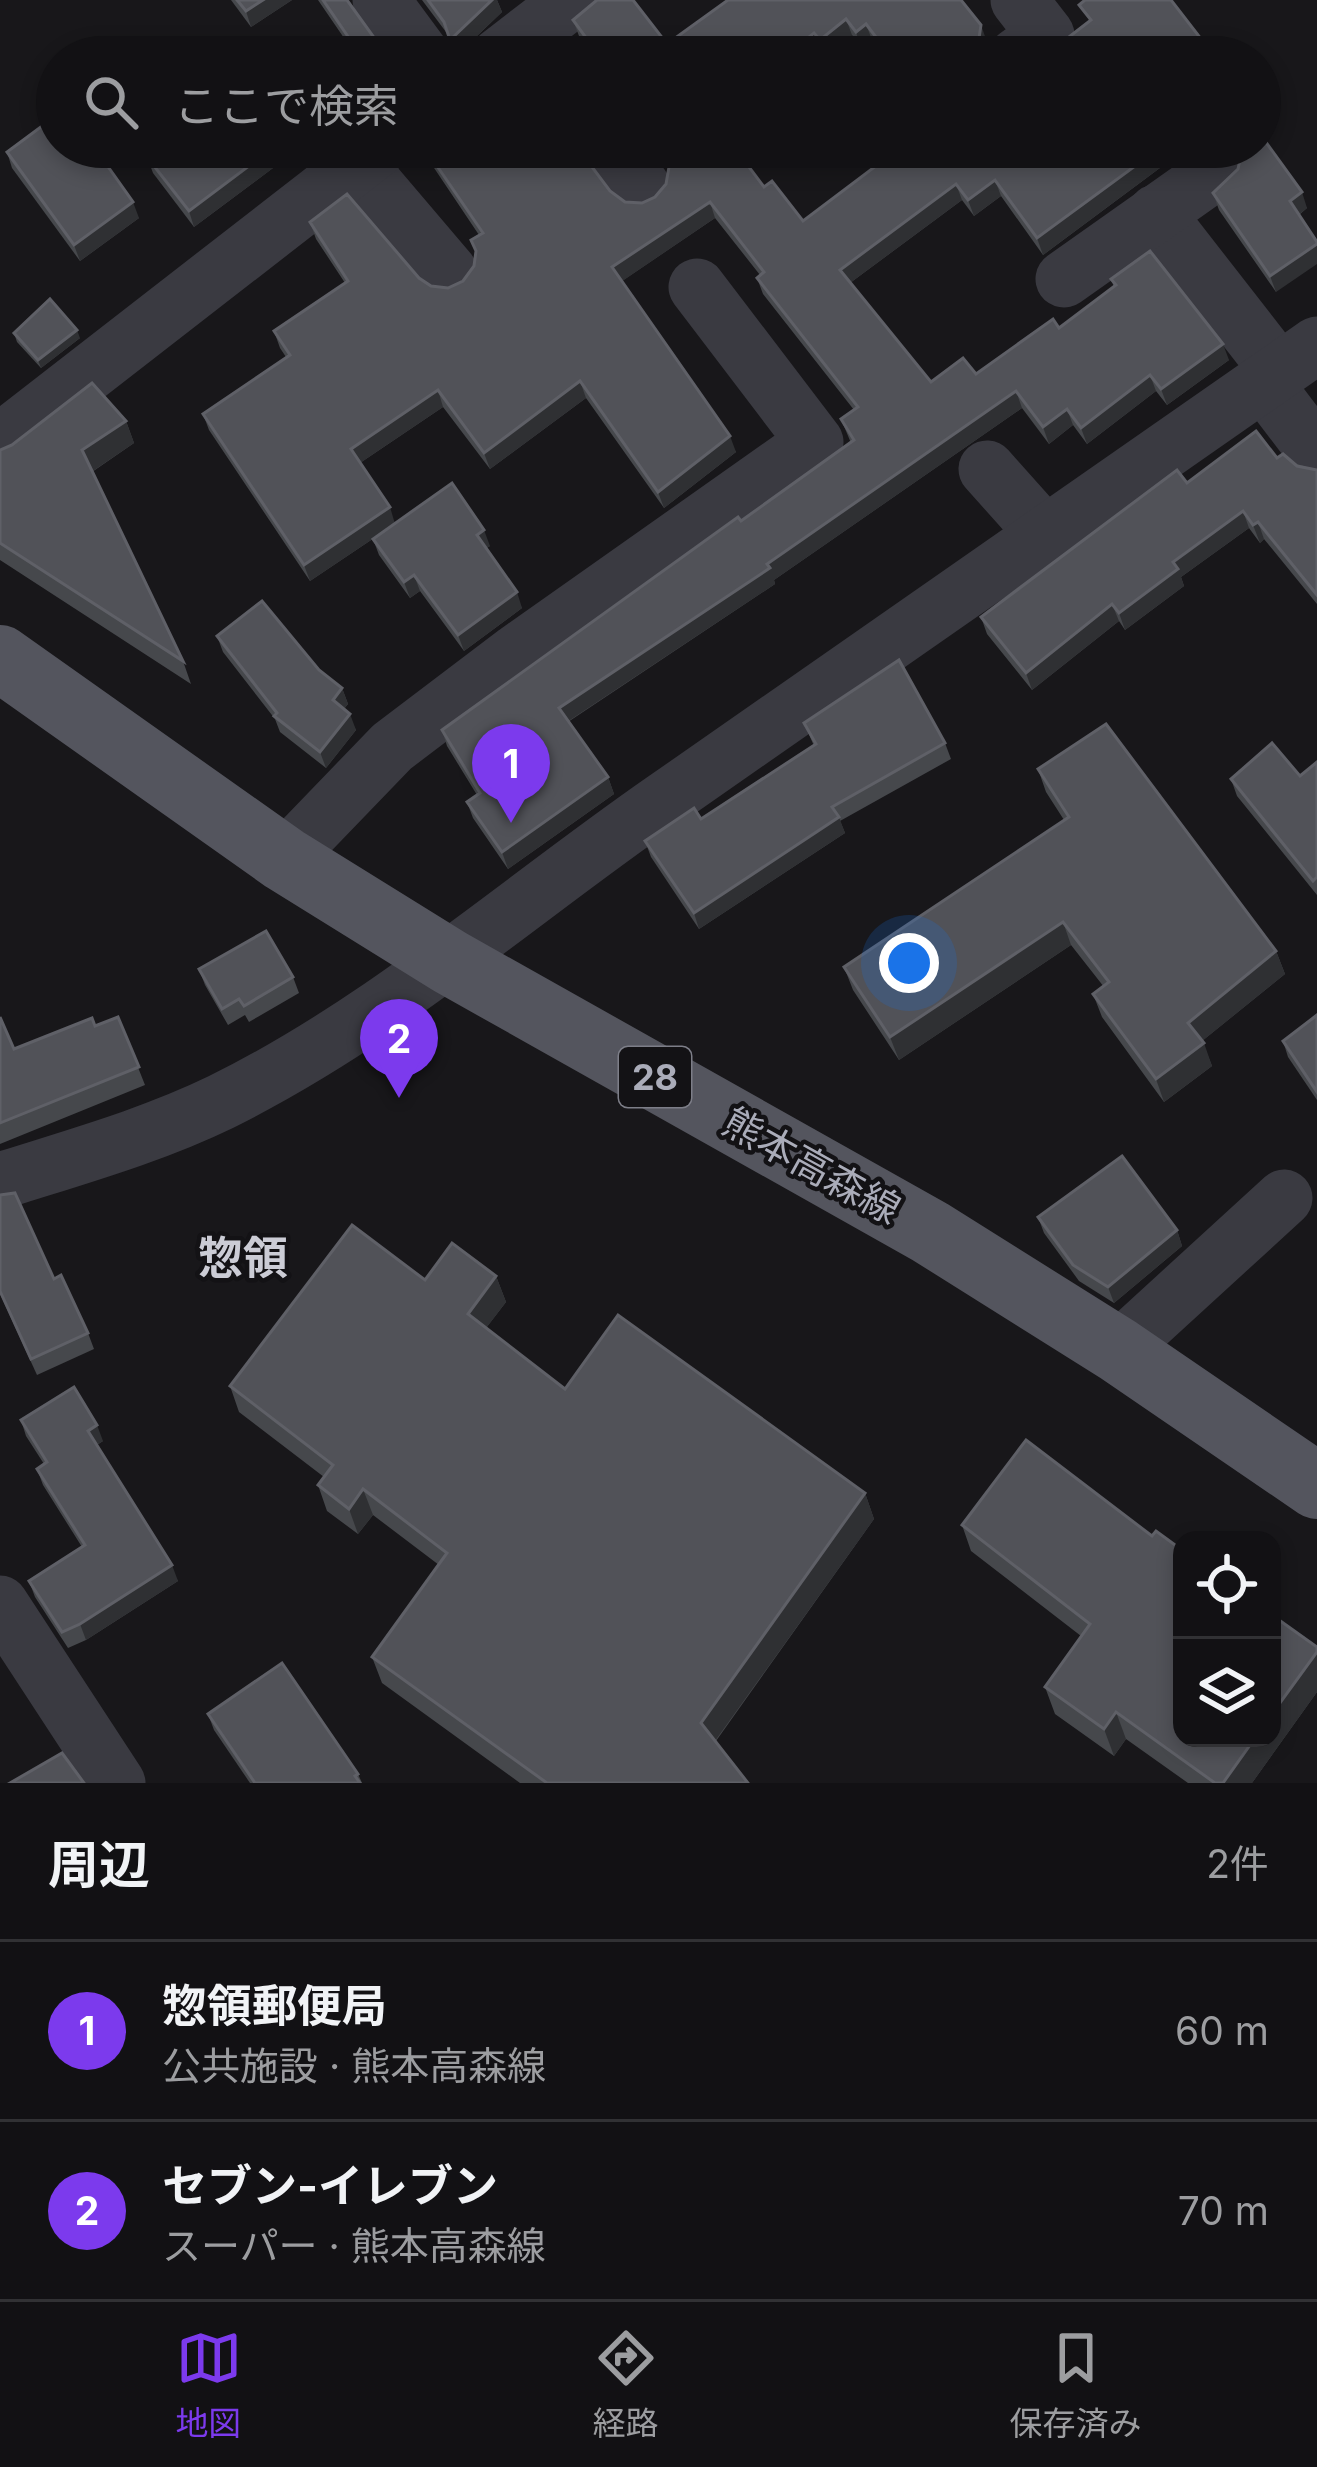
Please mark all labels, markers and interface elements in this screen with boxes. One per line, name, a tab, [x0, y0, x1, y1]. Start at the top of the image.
search box	[36, 36, 1281, 168]
icon: search	[78, 69, 144, 135]
text: ここで検索	[174, 78, 399, 133]
pin: 1	[472, 724, 550, 823]
your location	[879, 933, 939, 993]
pin: 2	[360, 999, 438, 1098]
road number: 28	[619, 1047, 691, 1107]
street label: 熊本高森線	[715, 1097, 909, 1233]
district label: 惣領	[198, 1230, 288, 1285]
map controls	[1173, 1531, 1281, 1747]
button: locate	[1173, 1531, 1281, 1639]
button: layers	[1173, 1639, 1281, 1747]
text: 周辺	[48, 1834, 150, 1895]
text: 2件	[1206, 1840, 1269, 1887]
text: 惣領郵便局	[162, 1978, 387, 2033]
text: 1	[79, 2007, 95, 2054]
text: 60 m	[1175, 2007, 1269, 2054]
text: 公共施設 · 熊本高森線	[162, 2042, 546, 2089]
text: セブン-イレブン	[162, 2158, 498, 2213]
text: 2	[75, 2187, 99, 2234]
text: 70 m	[1178, 2187, 1269, 2234]
text: スーパー · 熊本高森線	[162, 2222, 546, 2269]
tab: 地図	[176, 2325, 242, 2445]
tab: 経路	[593, 2325, 659, 2445]
tab: 保存済み	[1010, 2325, 1142, 2445]

